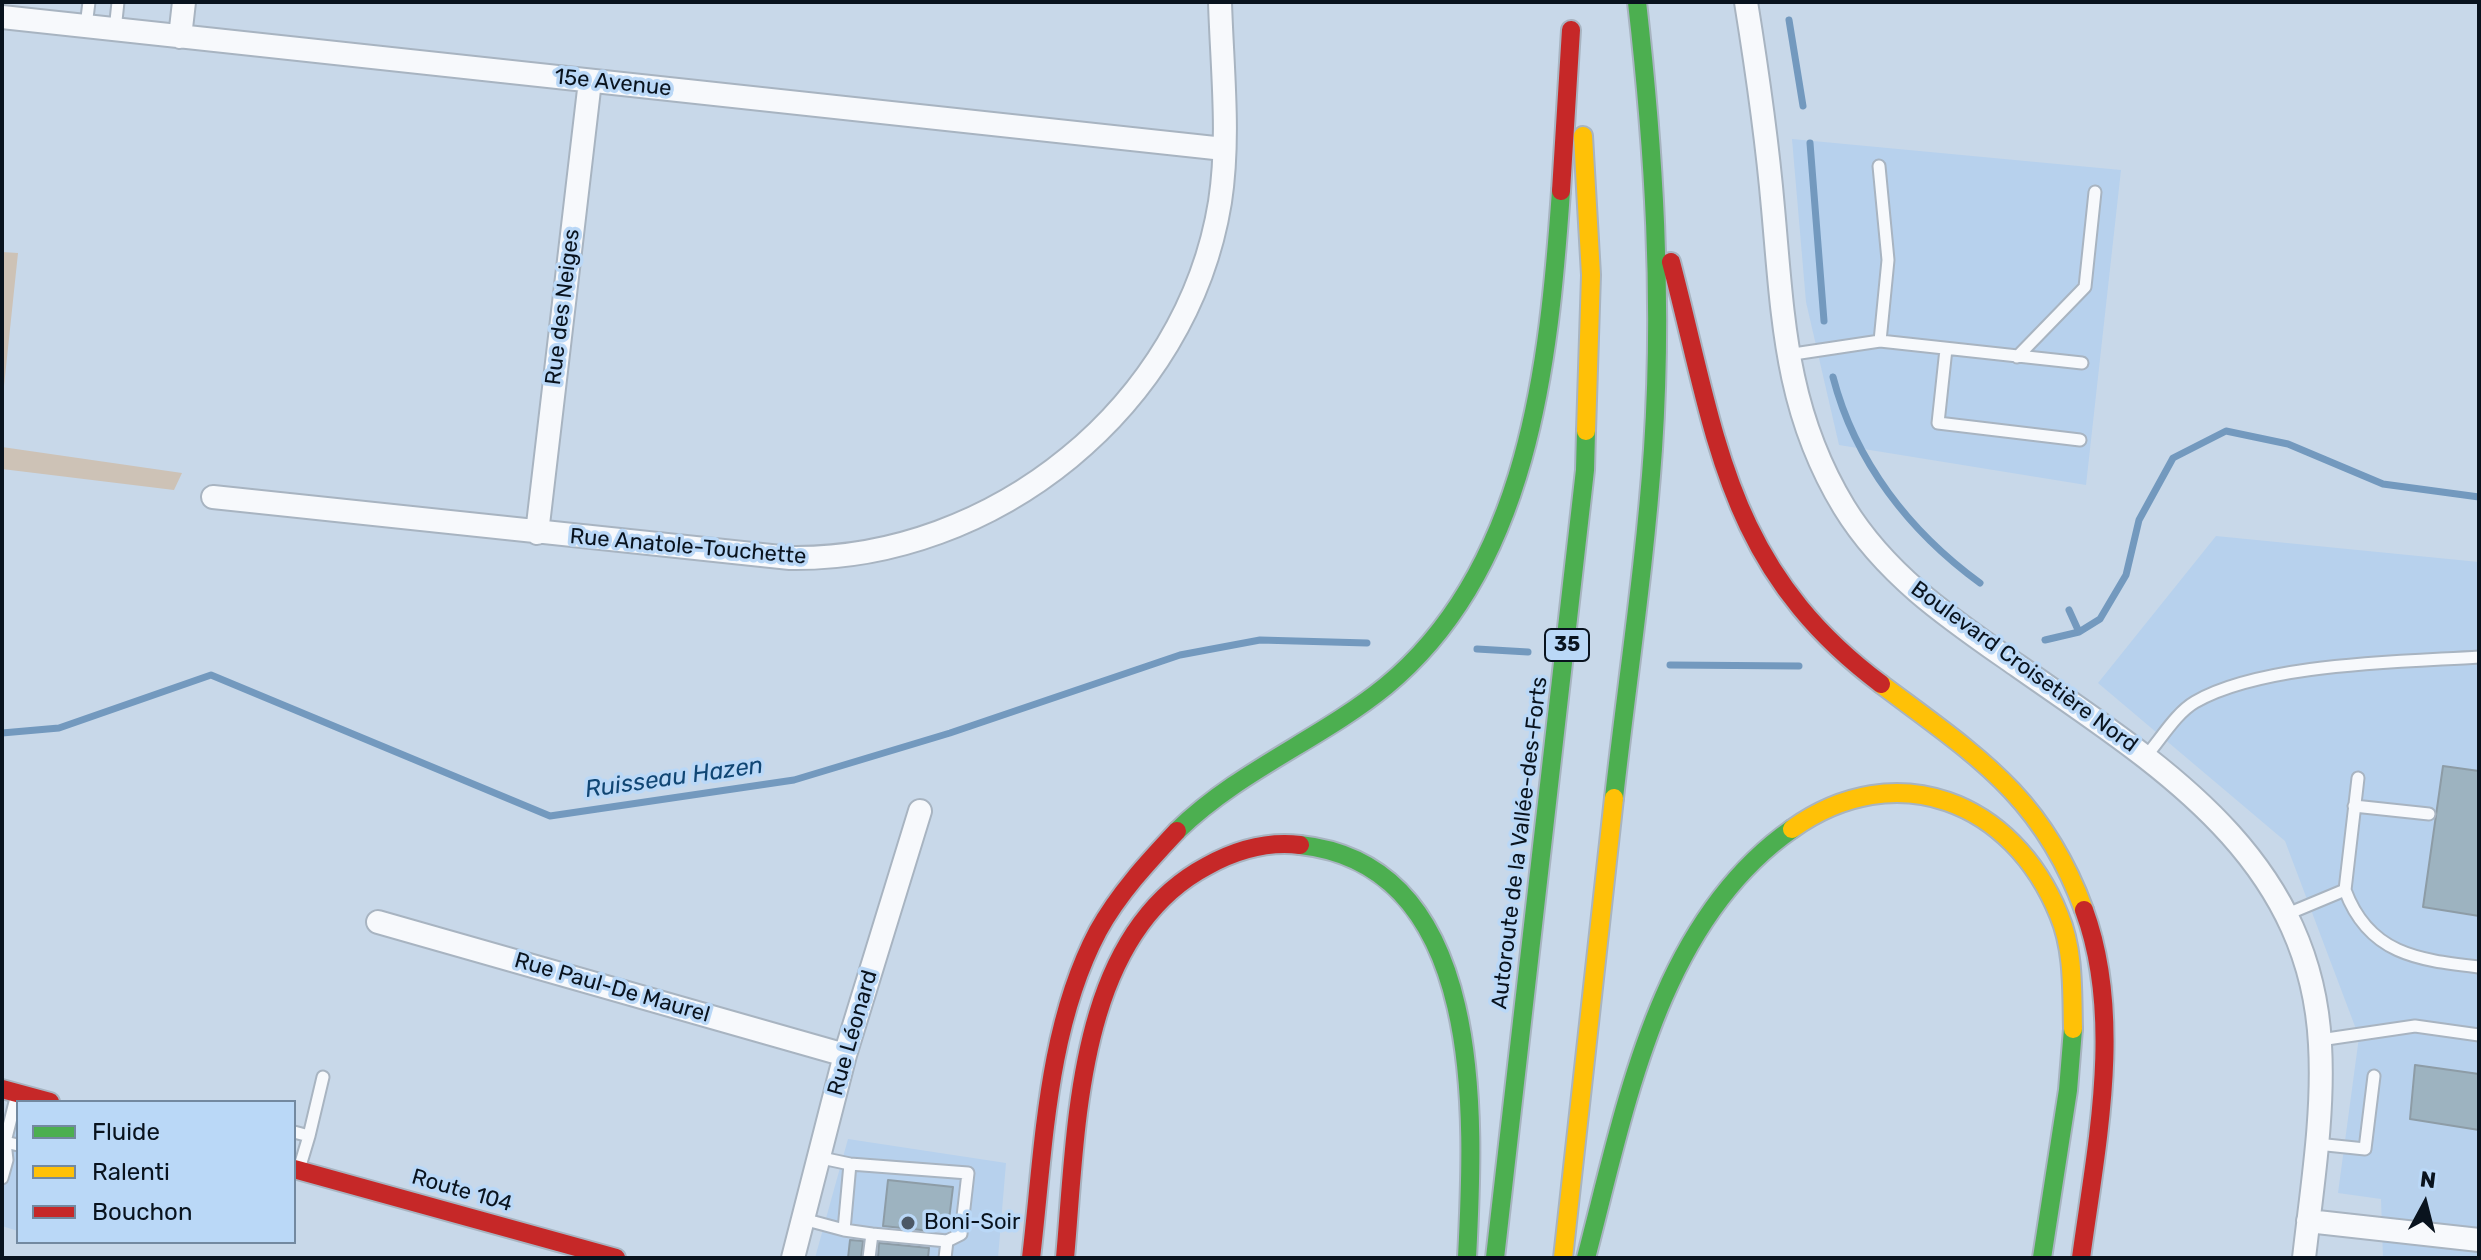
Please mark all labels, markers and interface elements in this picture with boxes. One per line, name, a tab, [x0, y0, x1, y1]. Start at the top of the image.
street label: 15e Avenue	[553, 64, 673, 102]
street label: Rue des Neiges	[540, 227, 586, 387]
street label: Rue Anatole-Touchette	[569, 524, 807, 570]
street label: Boulevard Croisetière Nord	[1905, 576, 2143, 758]
road number: 35	[1545, 629, 1589, 661]
street label: Autoroute de la Vallée-des-Forts	[1487, 675, 1553, 1011]
water label: Ruisseau Hazen	[583, 751, 765, 805]
street label: Rue Paul-De Maurel	[511, 947, 713, 1029]
street label: Rue Léonard	[823, 967, 883, 1099]
legend	[16, 1100, 296, 1244]
text: Fluide	[92, 1118, 160, 1146]
text: Ralenti	[92, 1158, 170, 1186]
street label: Route 104	[409, 1164, 515, 1218]
north arrow	[2385, 1164, 2465, 1244]
text: N	[2418, 1165, 2437, 1194]
text: Bouchon	[92, 1198, 192, 1226]
place label: Boni-Soir	[924, 1210, 1020, 1236]
marker: Boni-Soir	[899, 1214, 917, 1232]

